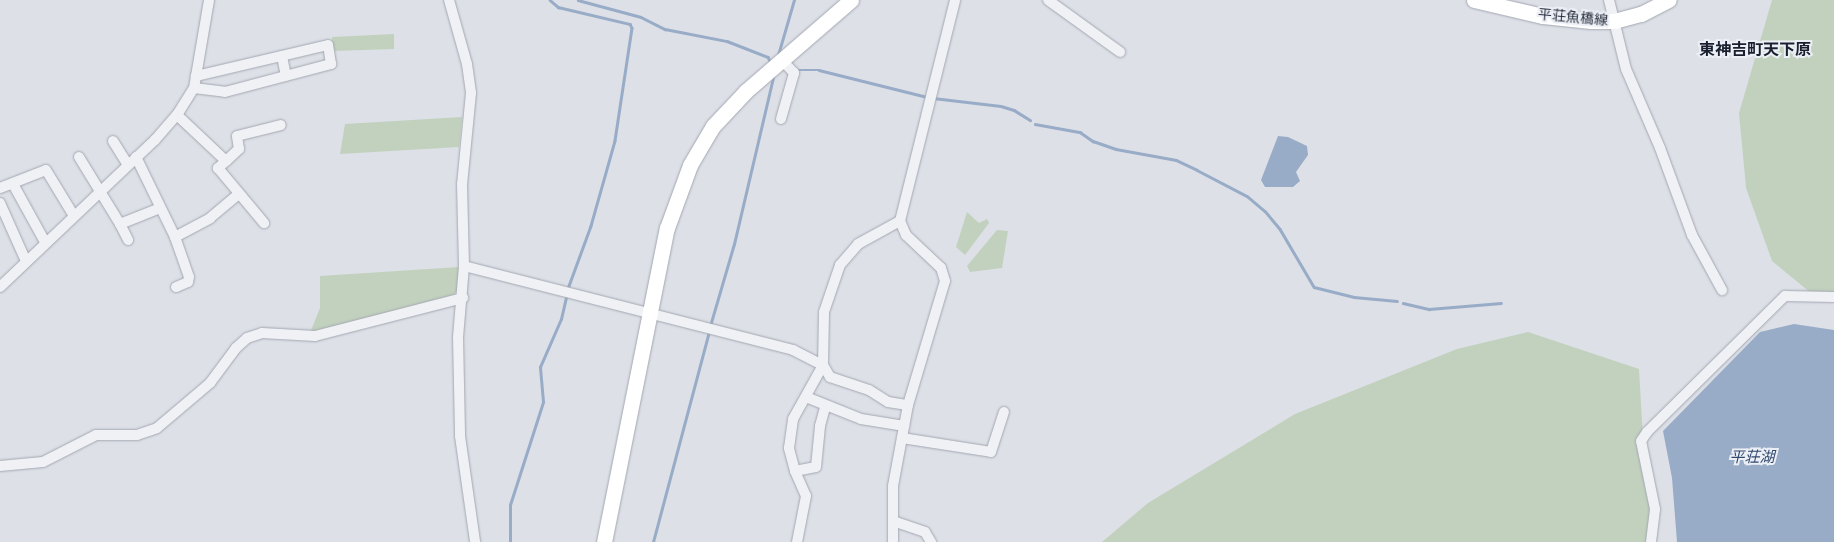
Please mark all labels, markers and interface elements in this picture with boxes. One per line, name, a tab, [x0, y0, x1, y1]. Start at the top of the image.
street label: 平荘魚橋線	[1537, 6, 1609, 28]
district label: 東神吉町天下原	[1699, 39, 1811, 59]
water label: 平荘湖	[1730, 448, 1774, 466]

